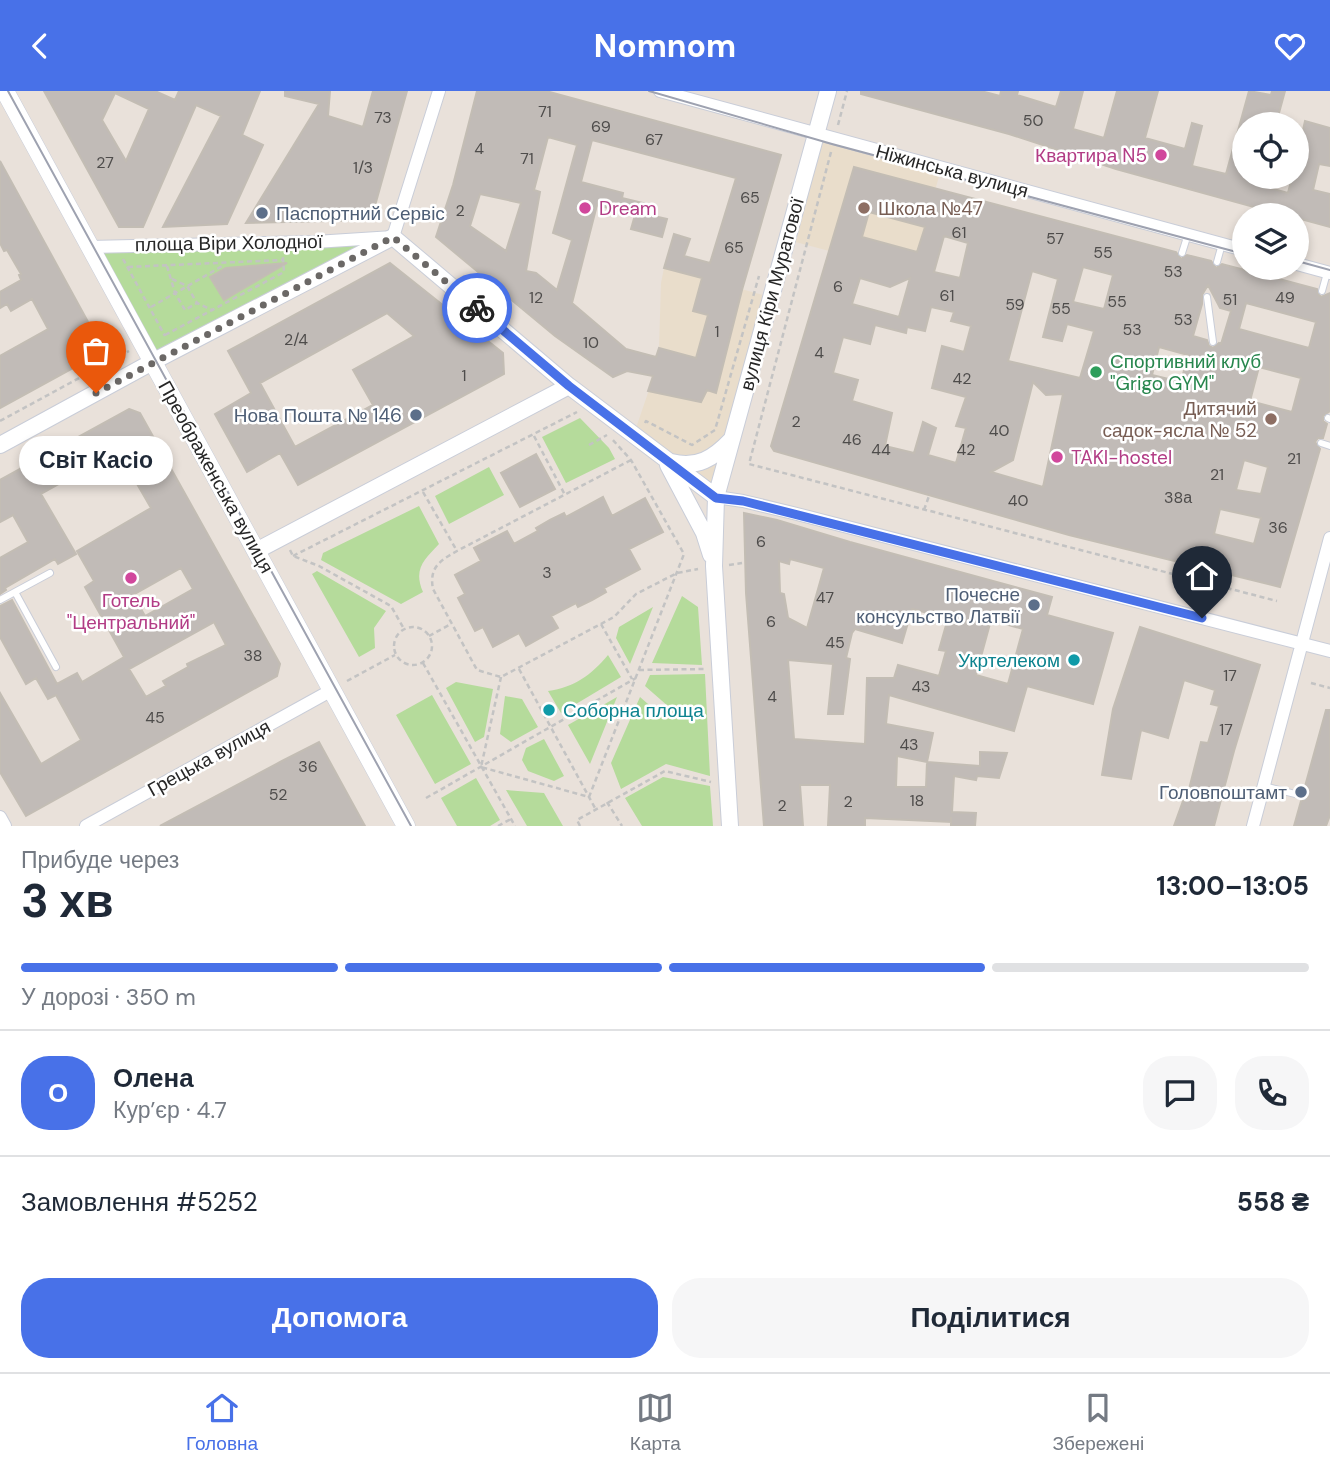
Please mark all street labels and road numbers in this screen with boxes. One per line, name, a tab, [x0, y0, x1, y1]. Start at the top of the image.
street label: Ніжинська вулиця	[873, 139, 1031, 203]
street label: вулиця Кіри Муратової	[734, 194, 810, 393]
street label: площа Віри Холодної	[135, 229, 324, 257]
street label: Преображенська вулиця	[153, 376, 279, 578]
street label: Грецька вулиця	[143, 714, 275, 802]

